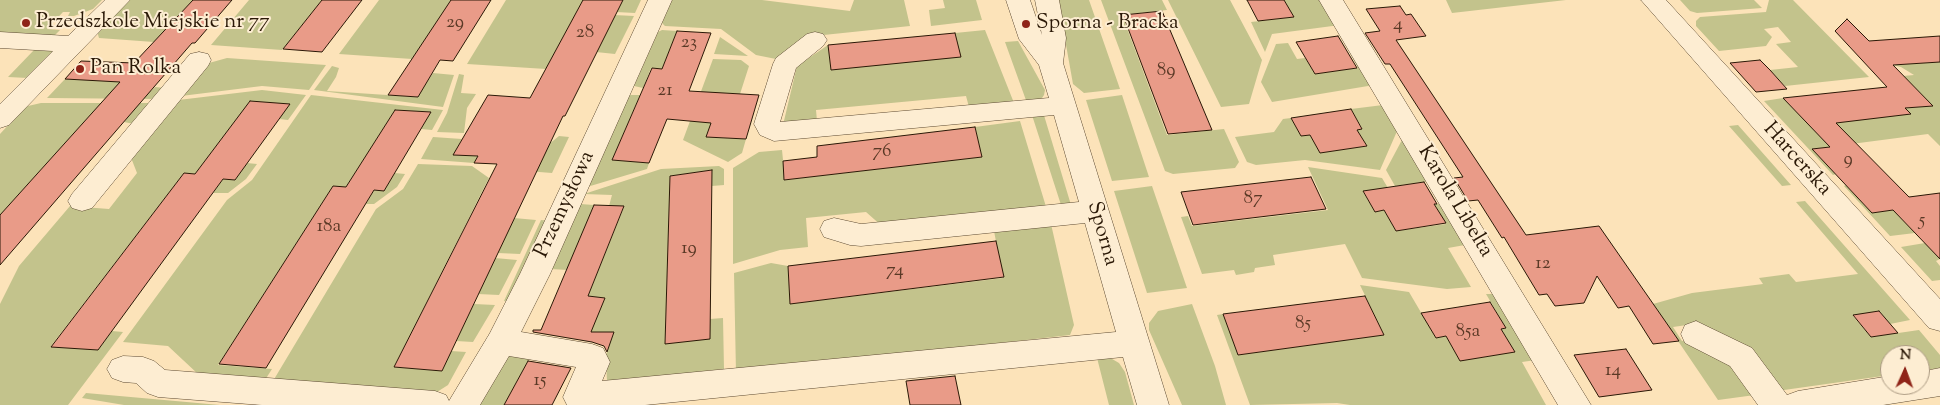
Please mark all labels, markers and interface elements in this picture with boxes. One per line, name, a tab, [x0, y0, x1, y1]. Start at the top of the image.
place label: Przedszkole Miejskie nr 77	[36, 10, 270, 36]
place label: Sporna - Bracka	[1036, 11, 1179, 37]
house number: 29	[446, 13, 464, 35]
house number: 4	[1393, 15, 1403, 37]
marker: Przedszkole Miejskie nr 77	[20, 17, 32, 29]
marker: Sporna - Bracka	[1020, 18, 1032, 30]
house number: 28	[576, 23, 594, 45]
house number: 23	[681, 33, 697, 55]
place label: Pan Rolka	[90, 56, 181, 82]
house number: 89	[1157, 61, 1175, 83]
marker: Pan Rolka	[74, 63, 86, 75]
house number: 21	[657, 81, 673, 103]
street label: Harcerska	[1756, 118, 1836, 202]
house number: 76	[873, 142, 891, 164]
street label: Karola Libelta	[1411, 142, 1497, 262]
street label: Przemysłowa	[530, 148, 602, 262]
house number: 9	[1843, 150, 1853, 172]
house number: 87	[1243, 189, 1263, 211]
street label: Sporna	[1080, 199, 1122, 269]
house number: 5	[1919, 211, 1925, 233]
house number: 18a	[317, 217, 341, 239]
house number: 19	[681, 239, 697, 261]
house number: 12	[1535, 254, 1551, 276]
house number: 74	[886, 261, 904, 283]
house number: 85	[1295, 314, 1311, 336]
house number: 85a	[1456, 322, 1480, 344]
north arrow	[1880, 345, 1930, 395]
text: N	[1900, 346, 1911, 366]
house number: 14	[1605, 361, 1621, 383]
house number: 15	[534, 371, 546, 393]

